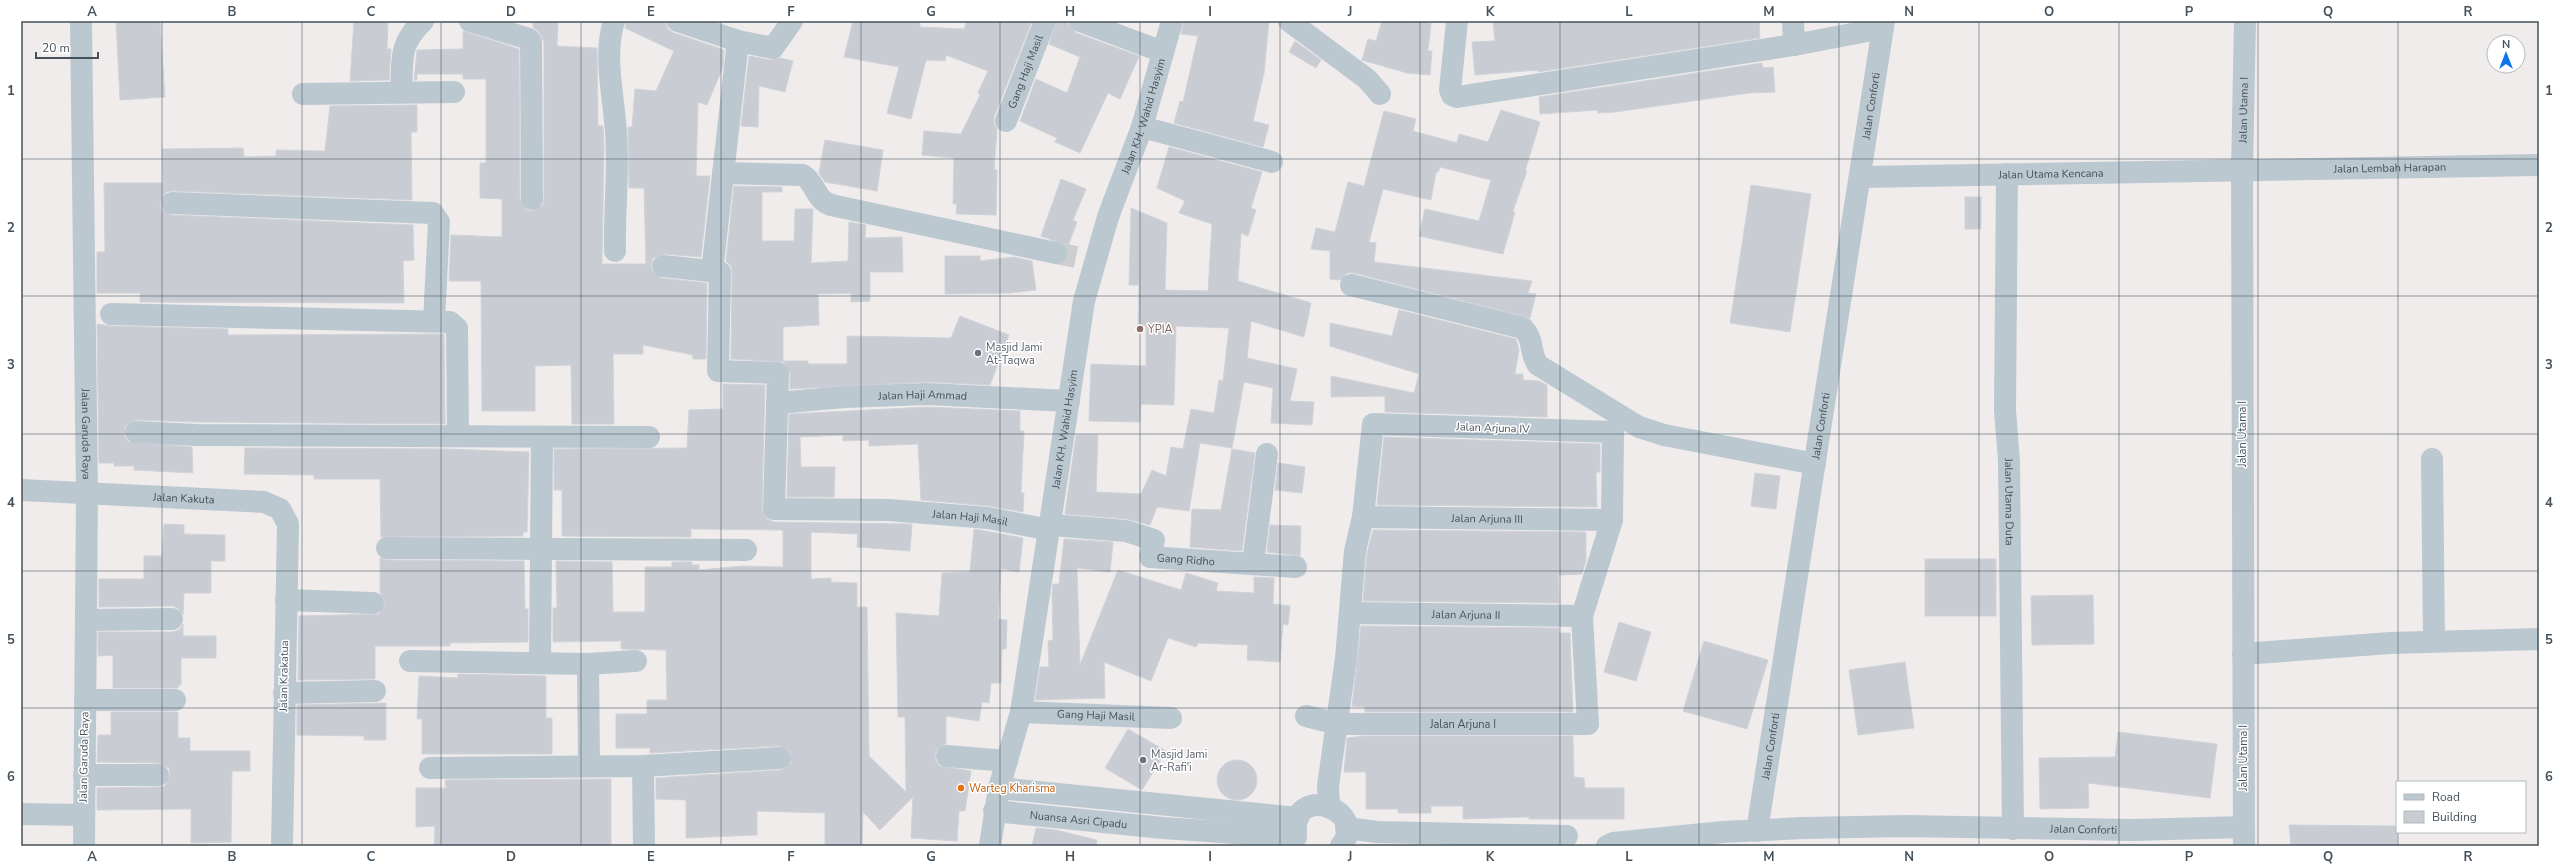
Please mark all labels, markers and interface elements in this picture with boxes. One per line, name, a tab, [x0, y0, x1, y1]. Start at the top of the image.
text: A	[87, 3, 97, 21]
text: B	[228, 3, 237, 21]
text: C	[367, 3, 376, 21]
text: D	[506, 3, 516, 21]
text: E	[647, 3, 655, 21]
text: F	[787, 3, 795, 21]
text: G	[926, 3, 936, 21]
text: H	[1065, 3, 1075, 21]
text: I	[1208, 3, 1212, 21]
text: J	[1347, 3, 1352, 21]
text: K	[1486, 3, 1495, 21]
text: L	[1625, 3, 1633, 21]
text: M	[1763, 3, 1775, 21]
text: N	[1904, 3, 1914, 21]
text: O	[2044, 3, 2054, 21]
text: P	[2185, 3, 2194, 21]
text: Q	[2323, 3, 2333, 21]
text: R	[2464, 3, 2473, 21]
street label: Gang Haji Masil	[1004, 32, 1047, 111]
scale bar	[36, 34, 98, 60]
north arrow	[2486, 34, 2526, 74]
text: N	[2502, 37, 2510, 52]
text: 20 m	[42, 40, 70, 56]
street label: Jalan KH. Wahid Hasyim	[1117, 57, 1169, 177]
street label: Jalan Conforti	[1858, 71, 1883, 141]
street label: Jalan Utama I	[2235, 77, 2251, 144]
text: 1	[7, 82, 15, 100]
text: 1	[2545, 82, 2553, 100]
street label: Jalan Lembah Harapan	[2332, 159, 2446, 176]
street label: Jalan Utama Kencana	[1997, 165, 2104, 182]
text: 2	[7, 219, 15, 237]
text: 2	[2545, 219, 2553, 237]
place label: YPIA	[1147, 322, 1173, 337]
marker: YPIA	[1135, 324, 1145, 334]
place label: Masjid Jami At-Taqwa	[986, 340, 1042, 368]
marker: Masjid Jami At-Taqwa	[973, 348, 983, 358]
text: 3	[7, 356, 15, 374]
text: 3	[2545, 356, 2553, 374]
street label: Jalan KH. Wahid Hasyim	[1048, 368, 1081, 491]
street label: Jalan Garuda Raya	[78, 387, 94, 480]
street label: Jalan Haji Ammad	[877, 387, 967, 403]
street label: Jalan Conforti	[1808, 392, 1833, 461]
street label: Jalan Utama I	[2235, 401, 2250, 468]
street label: Jalan Arjuna IV	[1455, 419, 1530, 437]
street label: Jalan Utama Duta	[2001, 457, 2017, 546]
street label: Jalan Kakuta	[152, 489, 215, 507]
text: 4	[7, 494, 15, 512]
text: 4	[2545, 494, 2553, 512]
street label: Jalan Haji Masil	[931, 506, 1010, 529]
street label: Jalan Arjuna III	[1450, 511, 1523, 526]
street label: Gang Ridho	[1156, 550, 1215, 569]
street label: Jalan Arjuna II	[1430, 607, 1501, 622]
text: 5	[7, 631, 15, 649]
text: 5	[2545, 631, 2553, 649]
street label: Jalan Krakatua	[276, 640, 292, 713]
street label: Gang Haji Masil	[1057, 706, 1136, 724]
street label: Jalan Garuda Raya	[76, 711, 92, 804]
street label: Jalan Conforti	[1758, 712, 1783, 781]
street label: Jalan Arjuna I	[1429, 717, 1496, 732]
street label: Jalan Utama I	[2236, 725, 2251, 792]
place label: Masjid Jami Ar-Rafi'i	[1151, 747, 1207, 775]
marker: Masjid Jami Ar-Rafi'i	[1138, 755, 1148, 765]
text: 6	[7, 768, 15, 786]
text: 6	[2545, 768, 2553, 786]
place label: Warteg Kharisma	[969, 781, 1056, 796]
legend	[2396, 781, 2526, 833]
marker: Warteg Kharisma	[956, 783, 966, 793]
text: Road	[2432, 789, 2460, 805]
street label: Nuansa Asri Cipadu	[1029, 807, 1128, 832]
text: Building	[2432, 809, 2477, 825]
street label: Jalan Conforti	[2049, 821, 2117, 837]
text: A	[87, 848, 97, 866]
text: B	[228, 848, 237, 866]
text: C	[367, 848, 376, 866]
text: D	[506, 848, 516, 866]
text: E	[647, 848, 655, 866]
text: F	[787, 848, 795, 866]
text: G	[926, 848, 936, 866]
text: H	[1065, 848, 1075, 866]
text: I	[1208, 848, 1212, 866]
text: J	[1347, 848, 1352, 866]
text: K	[1486, 848, 1495, 866]
text: L	[1625, 848, 1633, 866]
text: M	[1763, 848, 1775, 866]
text: N	[1904, 848, 1914, 866]
text: O	[2044, 848, 2054, 866]
text: P	[2185, 848, 2194, 866]
text: Q	[2323, 848, 2333, 866]
text: R	[2464, 848, 2473, 866]

